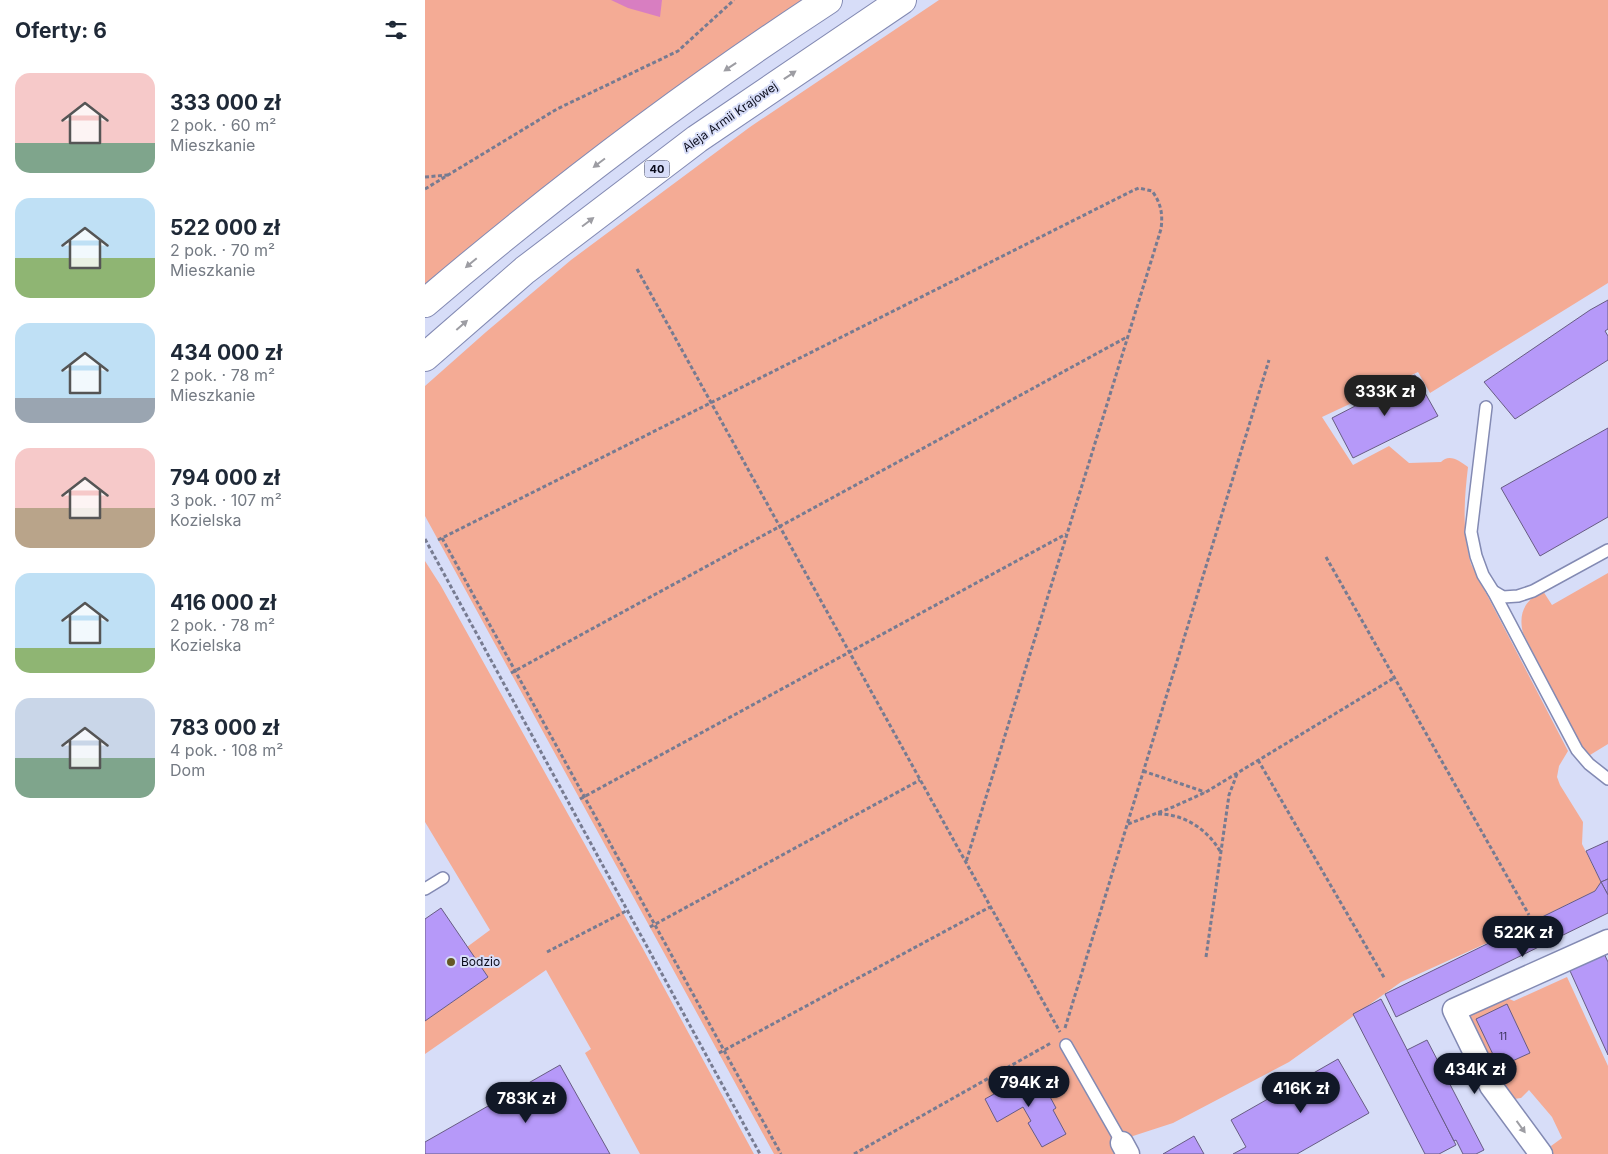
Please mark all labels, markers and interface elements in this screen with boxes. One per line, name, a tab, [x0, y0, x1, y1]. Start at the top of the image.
icon: filters	[382, 16, 410, 44]
text: Oferty: 6	[15, 18, 107, 43]
one-way arrow	[723, 62, 737, 72]
one-way arrow	[783, 70, 797, 80]
street label: Aleja Armii Krajowej	[679, 78, 780, 155]
text: 333 000 zł	[170, 90, 281, 115]
icon: home	[55, 93, 115, 153]
text: 2 pok. · 60 m²	[170, 115, 276, 135]
text: Mieszkanie	[170, 135, 255, 155]
one-way arrow	[592, 158, 606, 168]
road number: 40	[645, 160, 669, 178]
text: 522 000 zł	[170, 215, 280, 240]
one-way arrow	[581, 217, 595, 227]
icon: home	[55, 218, 115, 278]
text: 2 pok. · 70 m²	[170, 240, 275, 260]
one-way arrow	[465, 258, 478, 269]
text: Mieszkanie	[170, 260, 255, 280]
one-way arrow	[455, 319, 468, 330]
text: 434 000 zł	[170, 340, 282, 365]
icon: home	[55, 343, 115, 403]
text: 2 pok. · 78 m²	[170, 365, 275, 385]
pin: 333K zł	[1339, 374, 1431, 417]
text: 333K zł	[1355, 381, 1415, 401]
text: Mieszkanie	[170, 385, 255, 405]
text: 794 000 zł	[170, 465, 280, 490]
icon: home	[55, 468, 115, 528]
text: 3 pok. · 107 m²	[170, 490, 282, 510]
text: Kozielska	[170, 510, 242, 530]
text: 416 000 zł	[170, 590, 276, 615]
icon: home	[55, 593, 115, 653]
text: 2 pok. · 78 m²	[170, 615, 275, 635]
text: Kozielska	[170, 635, 242, 655]
text: 783 000 zł	[170, 715, 279, 740]
icon: home	[55, 718, 115, 778]
text: 4 pok. · 108 m²	[170, 740, 283, 760]
text: Dom	[170, 760, 205, 780]
pin: 522K zł	[1477, 916, 1569, 958]
text: 522K zł	[1493, 922, 1553, 942]
place label: Bodzio	[461, 954, 500, 969]
marker: Bodzio	[445, 956, 457, 968]
house number: 11	[1499, 1030, 1507, 1042]
pin: 434K zł	[1429, 1052, 1521, 1095]
text: 434K zł	[1445, 1059, 1505, 1079]
pin: 794K zł	[983, 1066, 1075, 1108]
text: 794K zł	[999, 1072, 1059, 1092]
pin: 416K zł	[1255, 1072, 1347, 1114]
text: 416K zł	[1273, 1078, 1329, 1098]
pin: 783K zł	[480, 1082, 572, 1124]
text: 783K zł	[497, 1088, 555, 1108]
one-way arrow	[1516, 1120, 1526, 1134]

